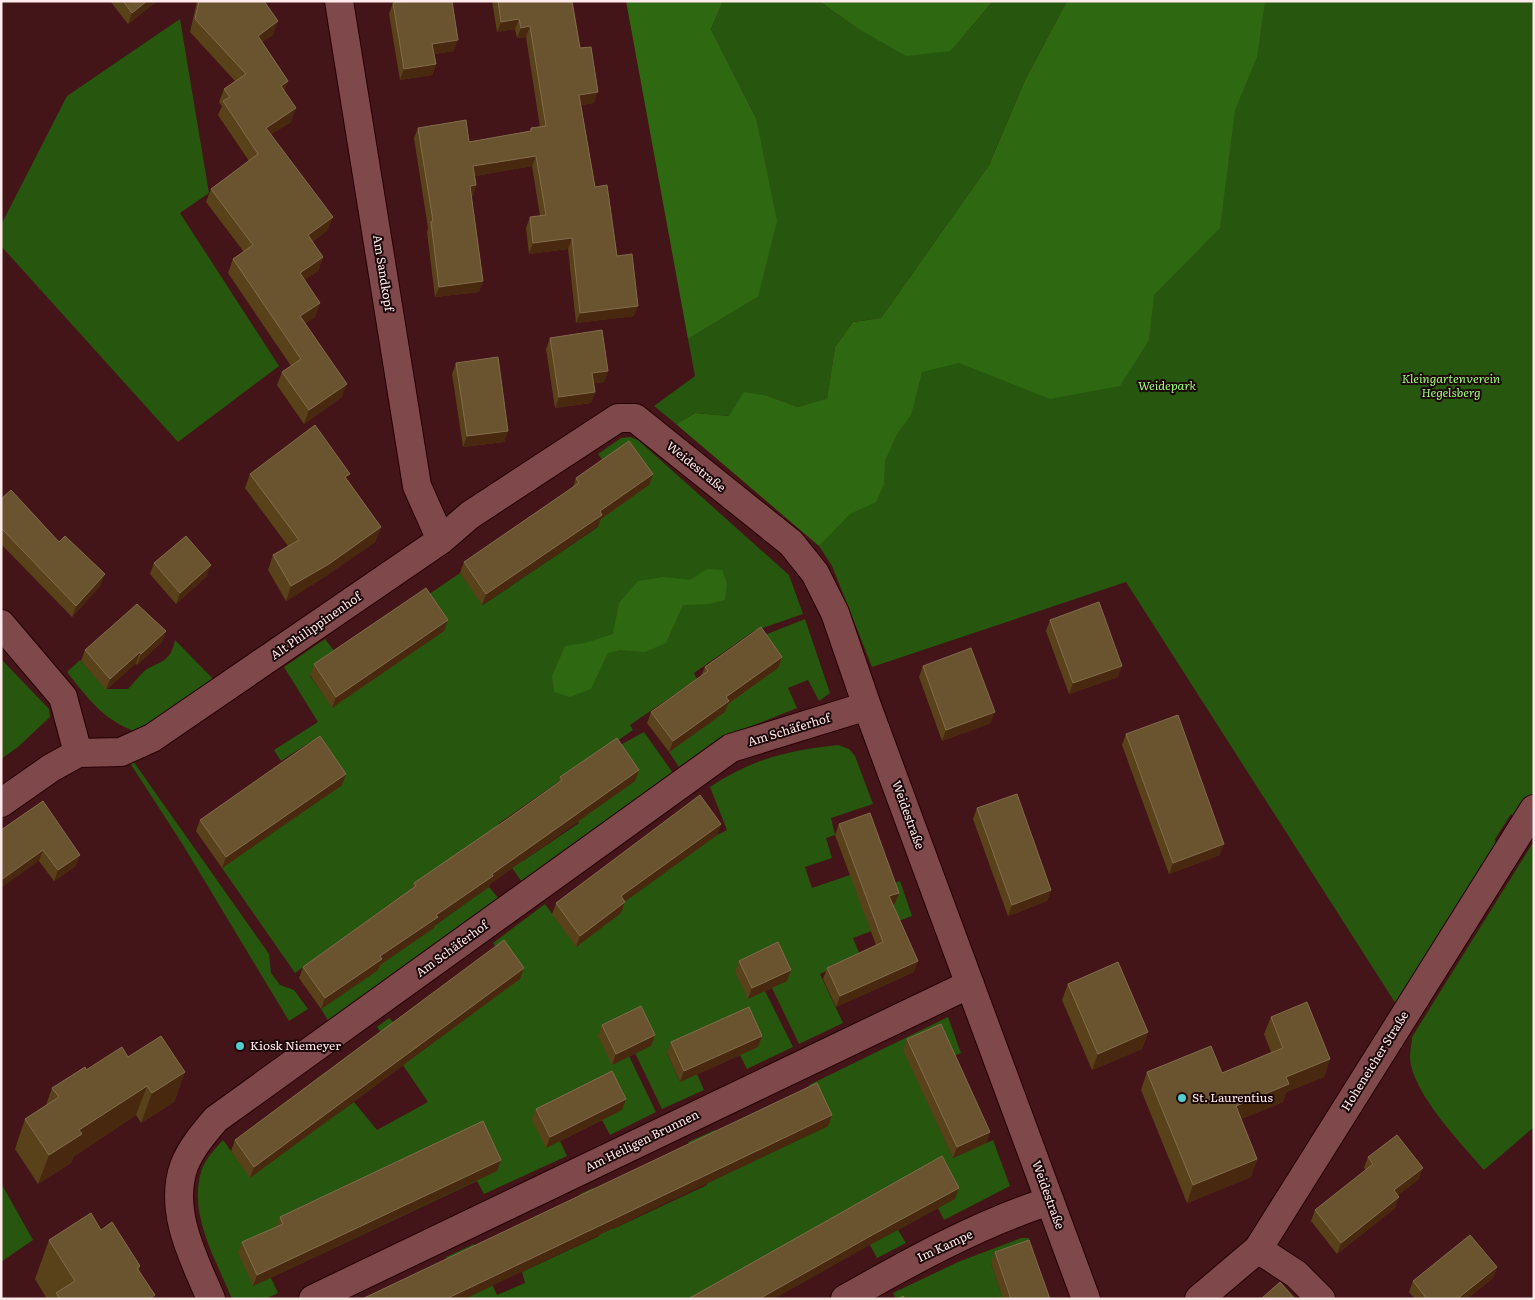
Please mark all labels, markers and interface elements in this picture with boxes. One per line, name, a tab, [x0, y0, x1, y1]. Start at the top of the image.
street label: Am Sandkopf	[369, 233, 399, 314]
park label: Kleingartenverein Hegelsberg	[1402, 369, 1500, 401]
park label: Weidepark	[1138, 376, 1197, 394]
street label: Weidestraße	[663, 437, 730, 496]
street label: Alt Philippinenhof	[266, 586, 366, 663]
street label: Am Schäferhof	[745, 708, 834, 750]
street label: Weidestraße	[888, 778, 930, 852]
street label: Am Schäferhof	[411, 915, 492, 981]
street label: Hoheneicher Straße	[1336, 1007, 1412, 1114]
place label: Kiosk Niemeyer	[250, 1036, 341, 1054]
marker: Kiosk Niemeyer	[234, 1040, 246, 1052]
place label: St. Laurentius	[1192, 1088, 1273, 1106]
marker: St. Laurentius	[1176, 1092, 1188, 1104]
street label: Am Heiligen Brunnen	[582, 1105, 702, 1176]
street label: Weidestraße	[1028, 1158, 1070, 1232]
street label: Im Kampe	[914, 1224, 975, 1266]

